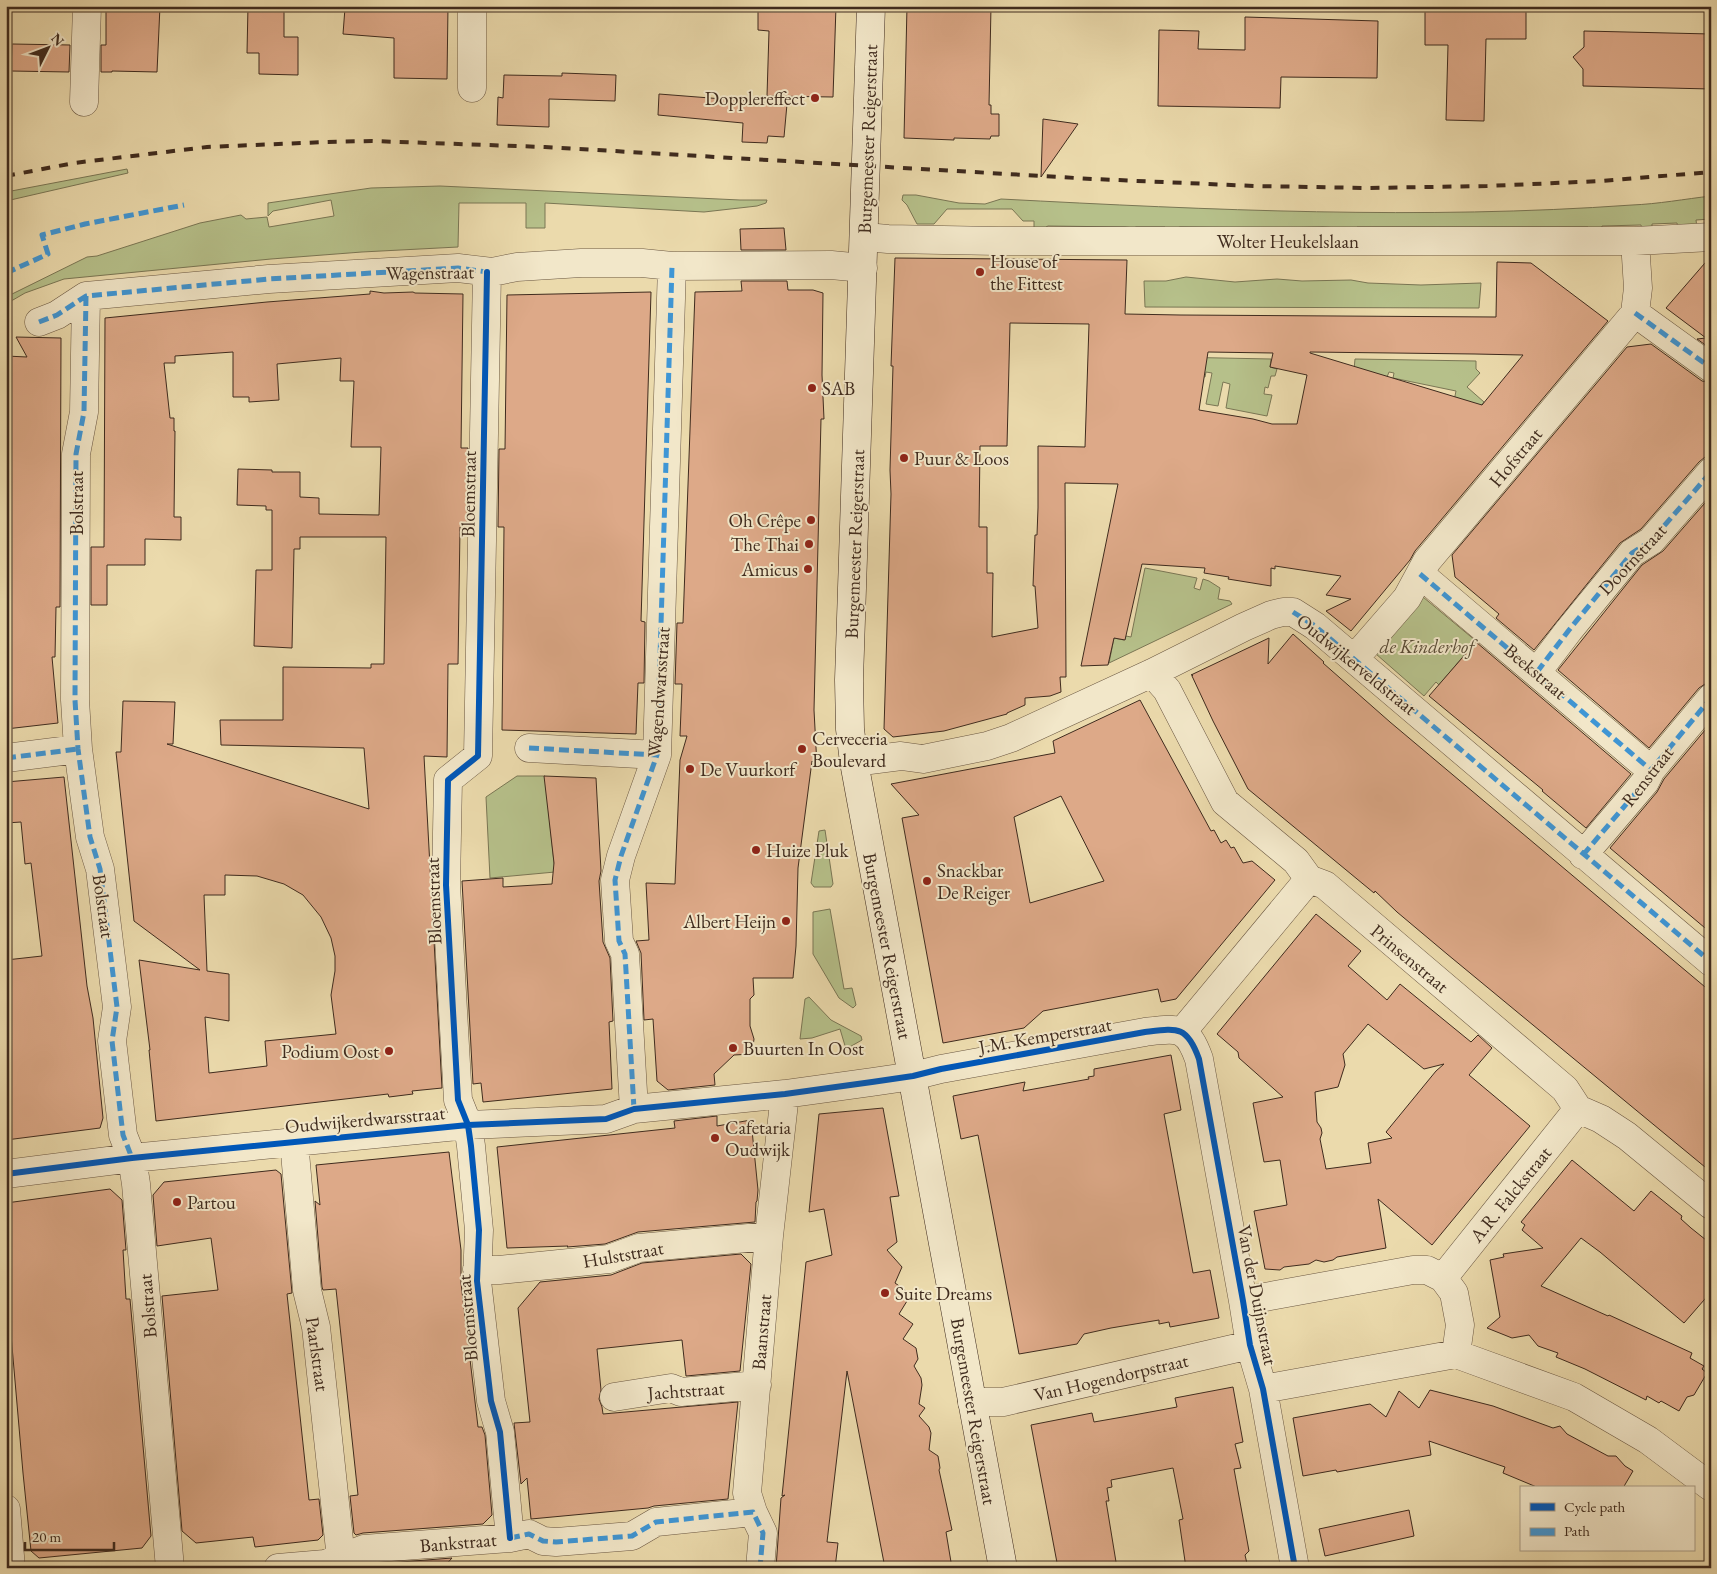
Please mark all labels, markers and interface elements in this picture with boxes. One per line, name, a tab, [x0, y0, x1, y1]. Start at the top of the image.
north arrow	[22, 22, 72, 72]
text: N	[47, 29, 69, 50]
street label: Burgemeester Reigerstraat	[852, 44, 883, 234]
place label: Dopplereffect	[705, 86, 805, 111]
marker: Dopplereffect	[809, 92, 821, 104]
street label: Wolter Heukelslaan	[1217, 229, 1359, 254]
place label: House of the Fittest	[990, 249, 1063, 296]
street label: Wagenstraat	[386, 259, 474, 286]
marker: House of the Fittest	[974, 266, 986, 278]
place label: SAB	[822, 376, 855, 401]
marker: SAB	[806, 382, 818, 394]
street label: Hofstraat	[1483, 422, 1548, 492]
place label: Puur & Loos	[914, 446, 1009, 471]
street label: Burgemeester Reigerstraat	[839, 449, 870, 639]
street label: Bloemstraat	[455, 450, 482, 538]
marker: Puur & Loos	[898, 452, 910, 464]
street label: Bolstraat	[64, 471, 89, 535]
place label: Oh Crêpe	[728, 508, 801, 533]
marker: Oh Crêpe	[805, 514, 817, 526]
street label: Doornstraat	[1593, 518, 1672, 600]
place label: The Thai	[731, 532, 799, 557]
marker: The Thai	[803, 538, 815, 550]
place label: Amicus	[741, 557, 798, 582]
marker: Amicus	[802, 563, 814, 575]
street label: Oudwijkerveldstraat	[1291, 608, 1422, 721]
street label: Wagendwarsstraat	[641, 626, 676, 758]
park label: de Kinderhof	[1380, 634, 1478, 659]
street label: Beekstraat	[1499, 638, 1572, 705]
place label: Cerveceria Boulevard	[812, 726, 888, 773]
street label: Renstraat	[1616, 741, 1679, 812]
marker: Cerveceria Boulevard	[796, 743, 808, 755]
place label: De Vuurkorf	[700, 757, 797, 782]
marker: De Vuurkorf	[684, 763, 696, 775]
place label: Huize Pluk	[766, 838, 849, 863]
marker: Huize Pluk	[750, 844, 762, 856]
street label: Burgemeester Reigerstraat	[857, 851, 918, 1042]
street label: Bloemstraat	[419, 857, 448, 945]
place label: Snackbar De Reiger	[937, 858, 1011, 905]
street label: Bolstraat	[87, 872, 120, 940]
marker: Snackbar De Reiger	[921, 875, 933, 887]
place label: Albert Heijn	[682, 909, 776, 934]
marker: Albert Heijn	[780, 915, 792, 927]
street label: Prinsenstraat	[1365, 918, 1454, 998]
street label: J.M. Kemperstraat	[975, 1012, 1113, 1060]
place label: Buurten In Oost	[743, 1036, 864, 1061]
place label: Podium Oost	[281, 1039, 379, 1064]
marker: Buurten In Oost	[727, 1042, 739, 1054]
marker: Podium Oost	[383, 1045, 395, 1057]
street label: Oudwijkerdwarsstraat	[284, 1100, 446, 1139]
place label: Cafetaria Oudwijk	[725, 1115, 792, 1162]
marker: Cafetaria Oudwijk	[709, 1132, 721, 1144]
street label: A.R. Falckstraat	[1463, 1141, 1557, 1248]
place label: Partou	[187, 1190, 236, 1215]
marker: Partou	[171, 1196, 183, 1208]
street label: Van der Duijnstraat	[1232, 1223, 1283, 1367]
street label: Hulststraat	[581, 1235, 665, 1274]
street label: Bolstraat	[132, 1273, 163, 1339]
street label: Bloemstraat	[451, 1274, 484, 1362]
place label: Suite Dreams	[895, 1281, 992, 1306]
marker: Suite Dreams	[879, 1287, 891, 1299]
street label: Baanstraat	[746, 1293, 777, 1371]
street label: Paarlstraat	[300, 1315, 335, 1393]
street label: Burgemeester Reigerstraat	[945, 1316, 1002, 1507]
street label: Van Hogendorpstraat	[1032, 1348, 1191, 1407]
street label: Jachtstraat	[645, 1375, 725, 1406]
legend	[1520, 1486, 1694, 1552]
text: Cycle path	[1564, 1497, 1626, 1516]
scale bar	[25, 1519, 114, 1551]
text: Path	[1564, 1521, 1590, 1540]
text: 20 m	[32, 1527, 61, 1546]
street label: Bankstraat	[418, 1527, 498, 1558]

